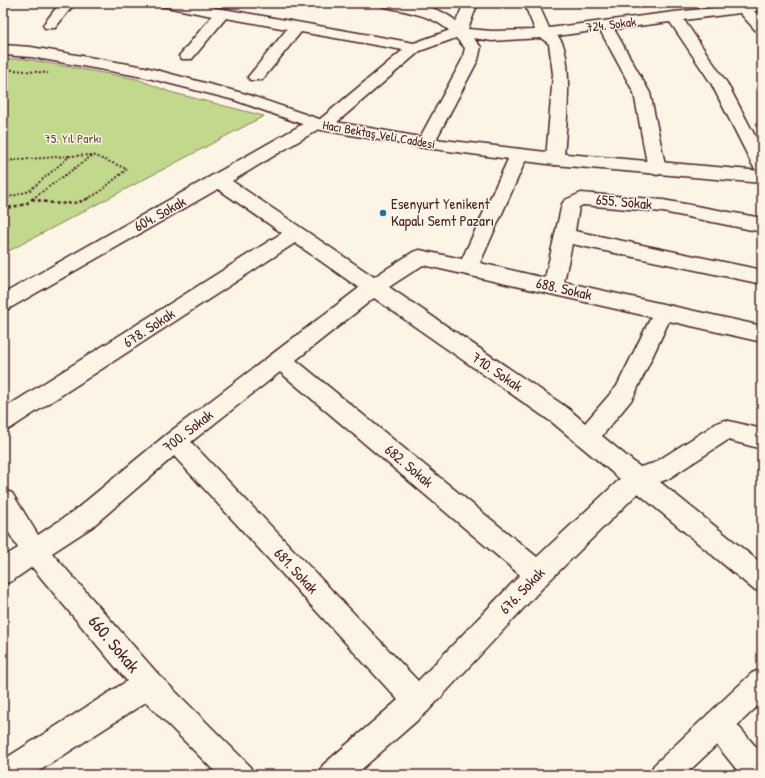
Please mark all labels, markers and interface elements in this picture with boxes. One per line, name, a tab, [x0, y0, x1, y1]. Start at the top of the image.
street label: 724. Sokak	[585, 12, 638, 36]
street label: Hacı Bektaş Veli Caddesi	[321, 115, 437, 153]
park label: 75. Yıl Parkı	[44, 129, 102, 147]
street label: 655. Sokak	[595, 189, 653, 214]
street label: 604. Sokak	[130, 191, 189, 236]
place label: Esenyurt Yenikent Kapalı Semt Pazarı	[391, 193, 494, 231]
marker: Esenyurt Yenikent Kapalı Semt Pazarı	[378, 208, 388, 218]
street label: 688. Sokak	[534, 272, 594, 305]
street label: 678. Sokak	[119, 303, 179, 352]
street label: 710. Sokak	[468, 347, 527, 396]
street label: 700. Sokak	[158, 404, 217, 457]
street label: 682. Sokak	[381, 439, 438, 492]
street label: 681. Sokak	[270, 543, 323, 598]
street label: 676. Sokak	[494, 563, 549, 619]
street label: 660. Sokak	[83, 610, 146, 678]

